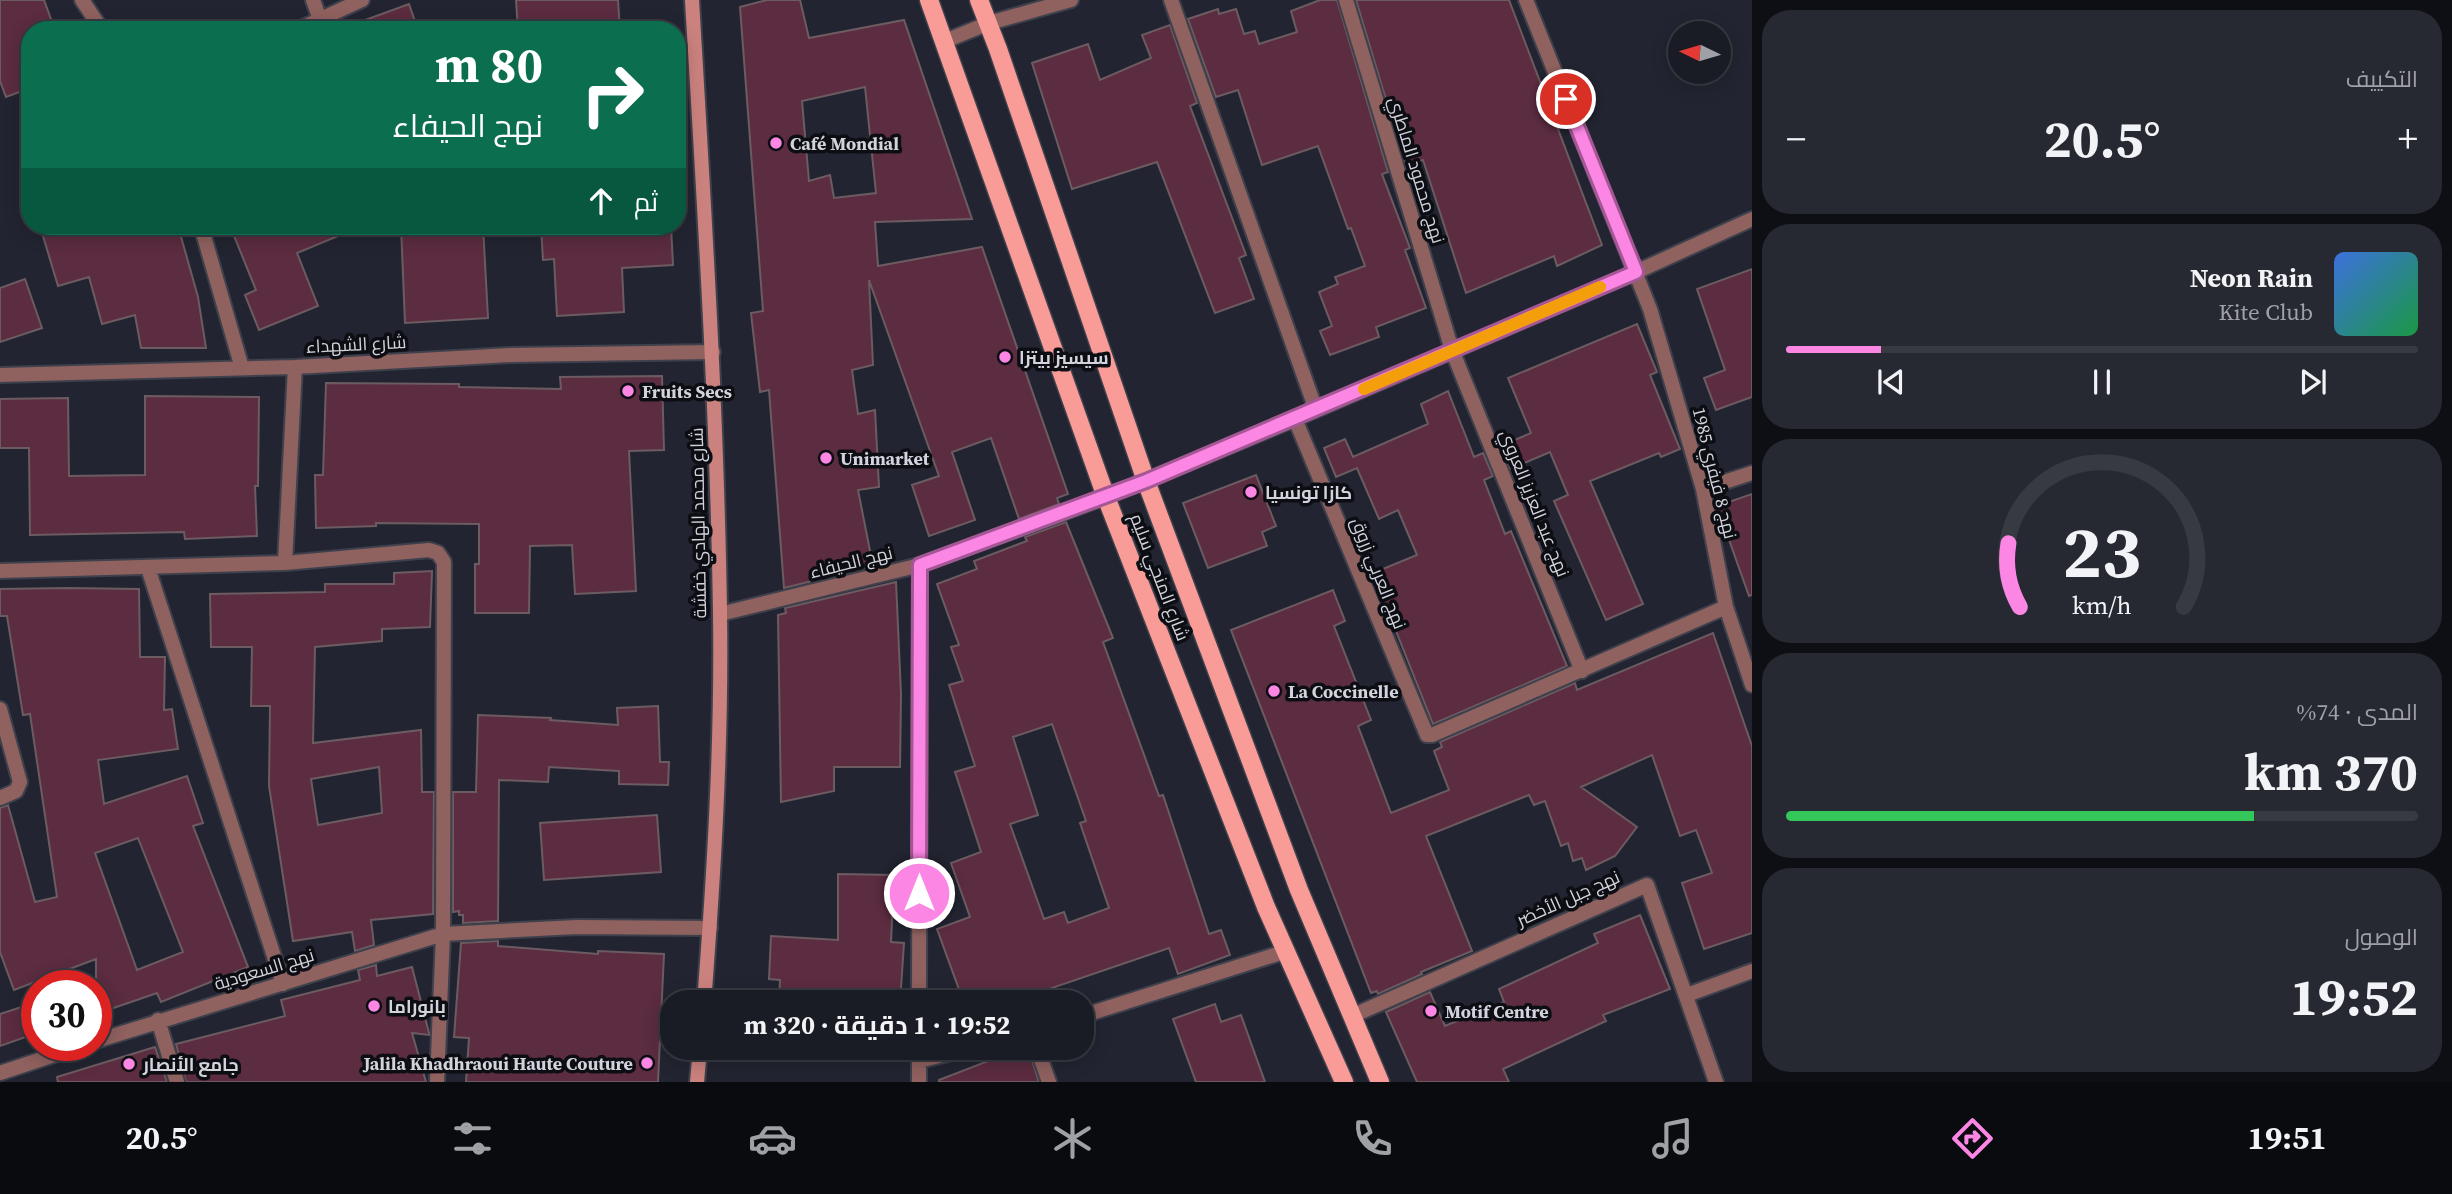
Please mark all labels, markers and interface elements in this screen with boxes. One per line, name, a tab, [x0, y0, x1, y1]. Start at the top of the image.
north arrow	[1668, 21, 1731, 84]
map controls	[1668, 21, 1731, 84]
text: 80 m	[435, 31, 543, 98]
icon: right	[567, 49, 658, 140]
text: التكييف	[2346, 63, 2418, 95]
pin	[1536, 69, 1596, 129]
icon: arrive	[1547, 80, 1585, 118]
street label: نهج محمود الماطري	[1381, 94, 1451, 247]
text: 20.5°	[2043, 103, 2161, 174]
text: نهج الحيفاء	[392, 104, 543, 148]
text: −	[1786, 113, 1806, 165]
text: +	[2398, 113, 2418, 165]
place label: Café Mondial	[790, 131, 899, 156]
marker: Café Mondial	[768, 135, 784, 151]
icon: ahead	[582, 182, 620, 220]
text: ثم	[634, 184, 658, 220]
text: Neon Rain	[2190, 260, 2313, 296]
text: Kite Club	[2218, 296, 2313, 328]
street label: شارع الشهداء	[305, 329, 407, 359]
place label: سيسيز بيتزا	[1019, 345, 1109, 370]
marker: سيسيز بيتزا	[997, 349, 1013, 365]
icon: previous	[1872, 363, 1910, 401]
icon: pause	[2083, 363, 2121, 401]
icon: next	[2294, 363, 2332, 401]
place label: Fruits Secs	[642, 379, 732, 404]
marker: Fruits Secs	[620, 383, 636, 399]
street label: نهج 8 فيفري 1985	[1685, 405, 1743, 542]
street label: نهج عبد العزيز العروي	[1492, 426, 1576, 581]
street label: شارع محمد الهادي خفشة	[684, 427, 714, 619]
place label: Unimarket	[840, 446, 930, 471]
marker: Unimarket	[818, 450, 834, 466]
place label: كازا تونسيا	[1265, 480, 1352, 505]
marker: كازا تونسيا	[1243, 484, 1259, 500]
text: 23	[2063, 502, 2141, 601]
street label: شارع المنجي سليم	[1122, 510, 1196, 645]
street label: نهج العربي زروق	[1343, 513, 1413, 633]
street label: نهج الحيفاء	[807, 540, 895, 584]
text: km/h	[2072, 588, 2132, 622]
place label: La Coccinelle	[1288, 679, 1399, 704]
marker: La Coccinelle	[1266, 683, 1282, 699]
text: المدى · 74%	[2296, 696, 2418, 728]
text: 370 km	[2244, 736, 2418, 807]
position arrow	[882, 856, 956, 930]
street label: نهج جبل الأخضر	[1511, 864, 1624, 932]
text: الوصول	[2345, 921, 2418, 953]
street label: نهج السعودية	[211, 942, 317, 996]
text: 19:52	[2290, 961, 2418, 1032]
speed limit sign: 30	[21, 970, 112, 1061]
place label: بانوراما	[388, 994, 446, 1019]
marker: بانوراما	[366, 998, 382, 1014]
place label: Motif Centre	[1445, 999, 1549, 1024]
marker: Motif Centre	[1423, 1003, 1439, 1019]
text: 19:52 · 1 دقيقة · 320 m	[744, 1007, 1010, 1043]
place label: Jalila Khadhraoui Haute Couture	[362, 1051, 633, 1076]
place label: جامع الأنصار	[142, 1052, 239, 1077]
marker: Jalila Khadhraoui Haute Couture	[639, 1055, 655, 1071]
marker: جامع الأنصار	[121, 1056, 137, 1072]
icon: filters	[448, 1114, 497, 1163]
icon: car	[748, 1114, 797, 1163]
icon: climate	[1048, 1114, 1097, 1163]
icon: phone	[1348, 1114, 1397, 1163]
icon: music	[1648, 1114, 1697, 1163]
icon: directions	[1948, 1114, 1997, 1163]
text: 20.5°	[125, 1116, 198, 1160]
text: 19:51	[2248, 1116, 2327, 1160]

